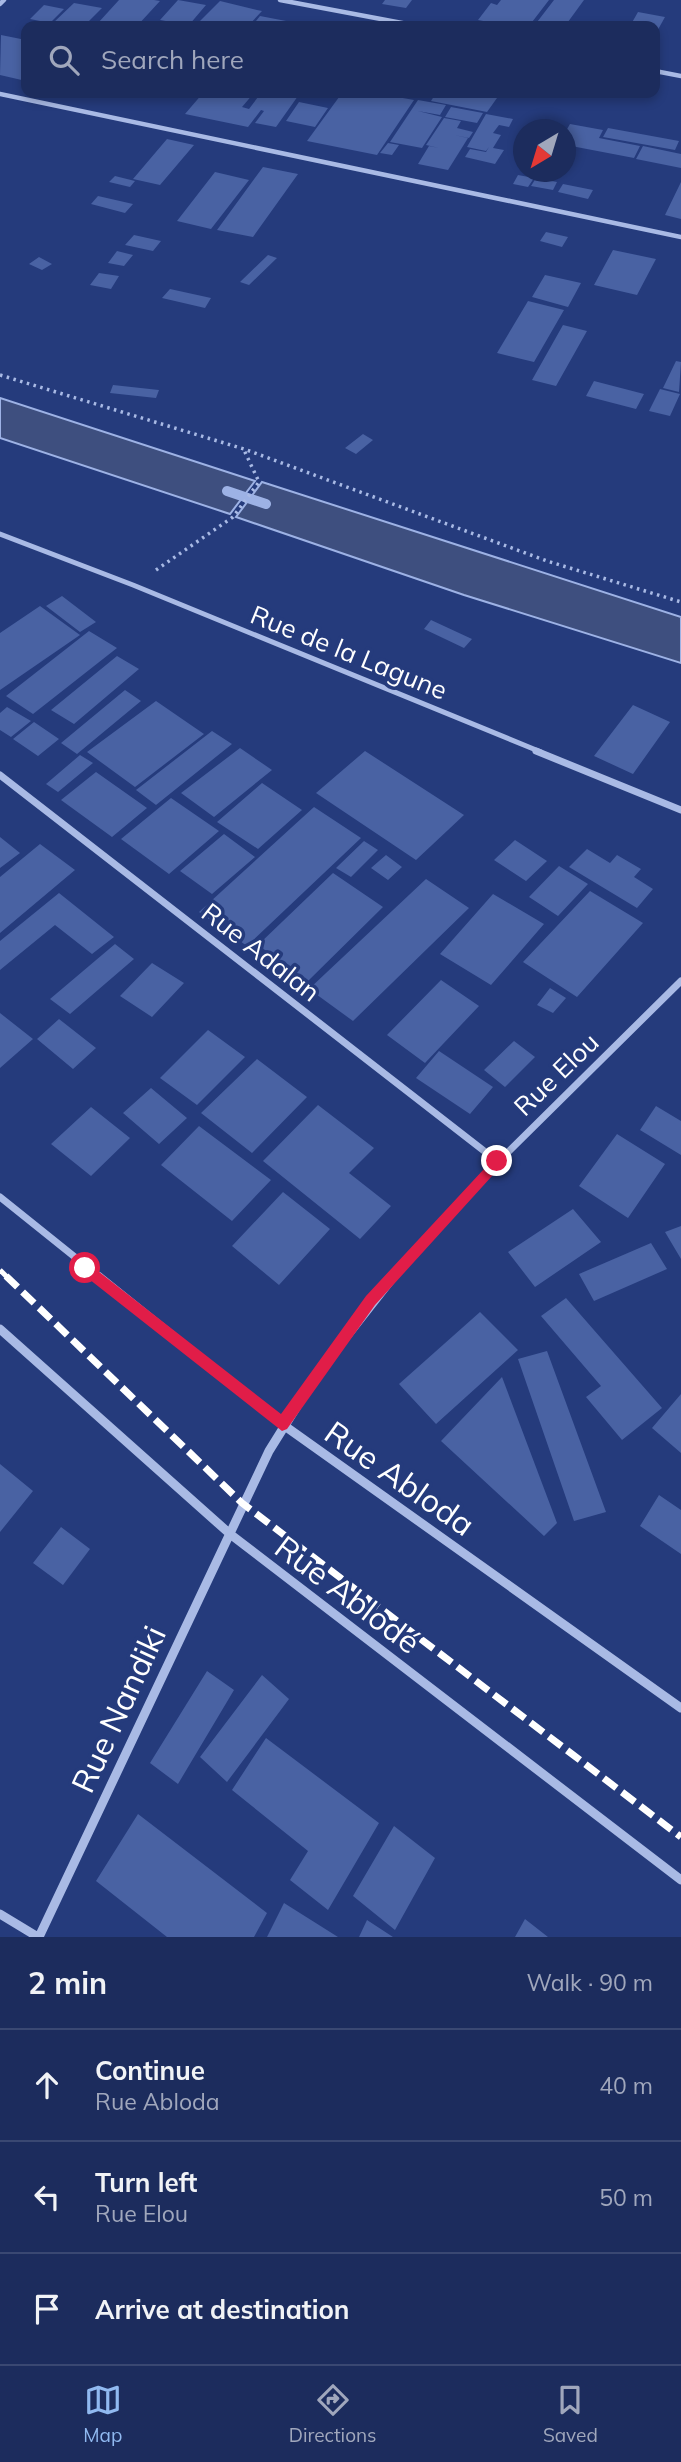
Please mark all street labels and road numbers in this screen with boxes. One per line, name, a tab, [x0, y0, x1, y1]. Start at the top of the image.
street label: Rue de la Lagune	[246, 598, 452, 706]
street label: Rue Adalan	[195, 896, 327, 1008]
street label: Rue Elou	[507, 1026, 605, 1122]
street label: Rue Abloda	[318, 1412, 482, 1544]
street label: Rue Ablodé	[267, 1526, 429, 1662]
street label: Rue Nandiki	[62, 1619, 174, 1799]

